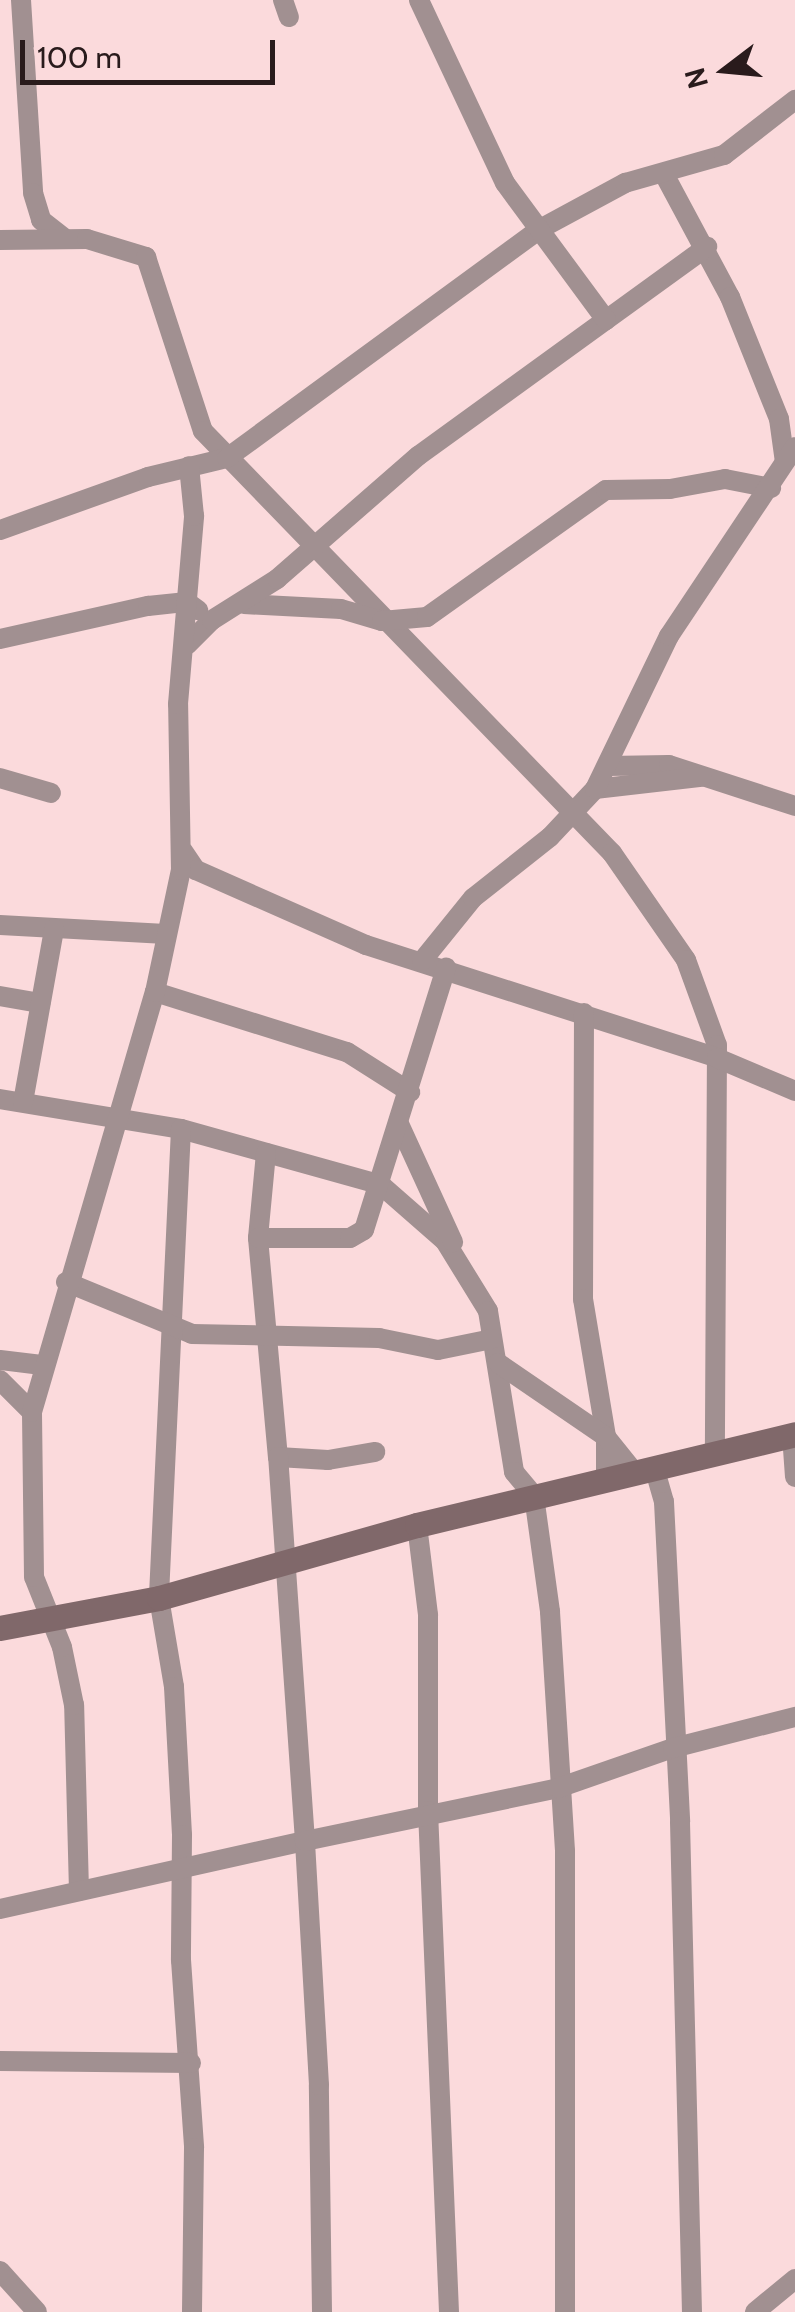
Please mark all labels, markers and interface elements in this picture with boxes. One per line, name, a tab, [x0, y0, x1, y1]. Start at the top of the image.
scale bar	[25, 20, 280, 82]
north arrow	[675, 20, 775, 120]
text: 100 m	[37, 39, 122, 76]
text: N	[677, 64, 715, 92]

